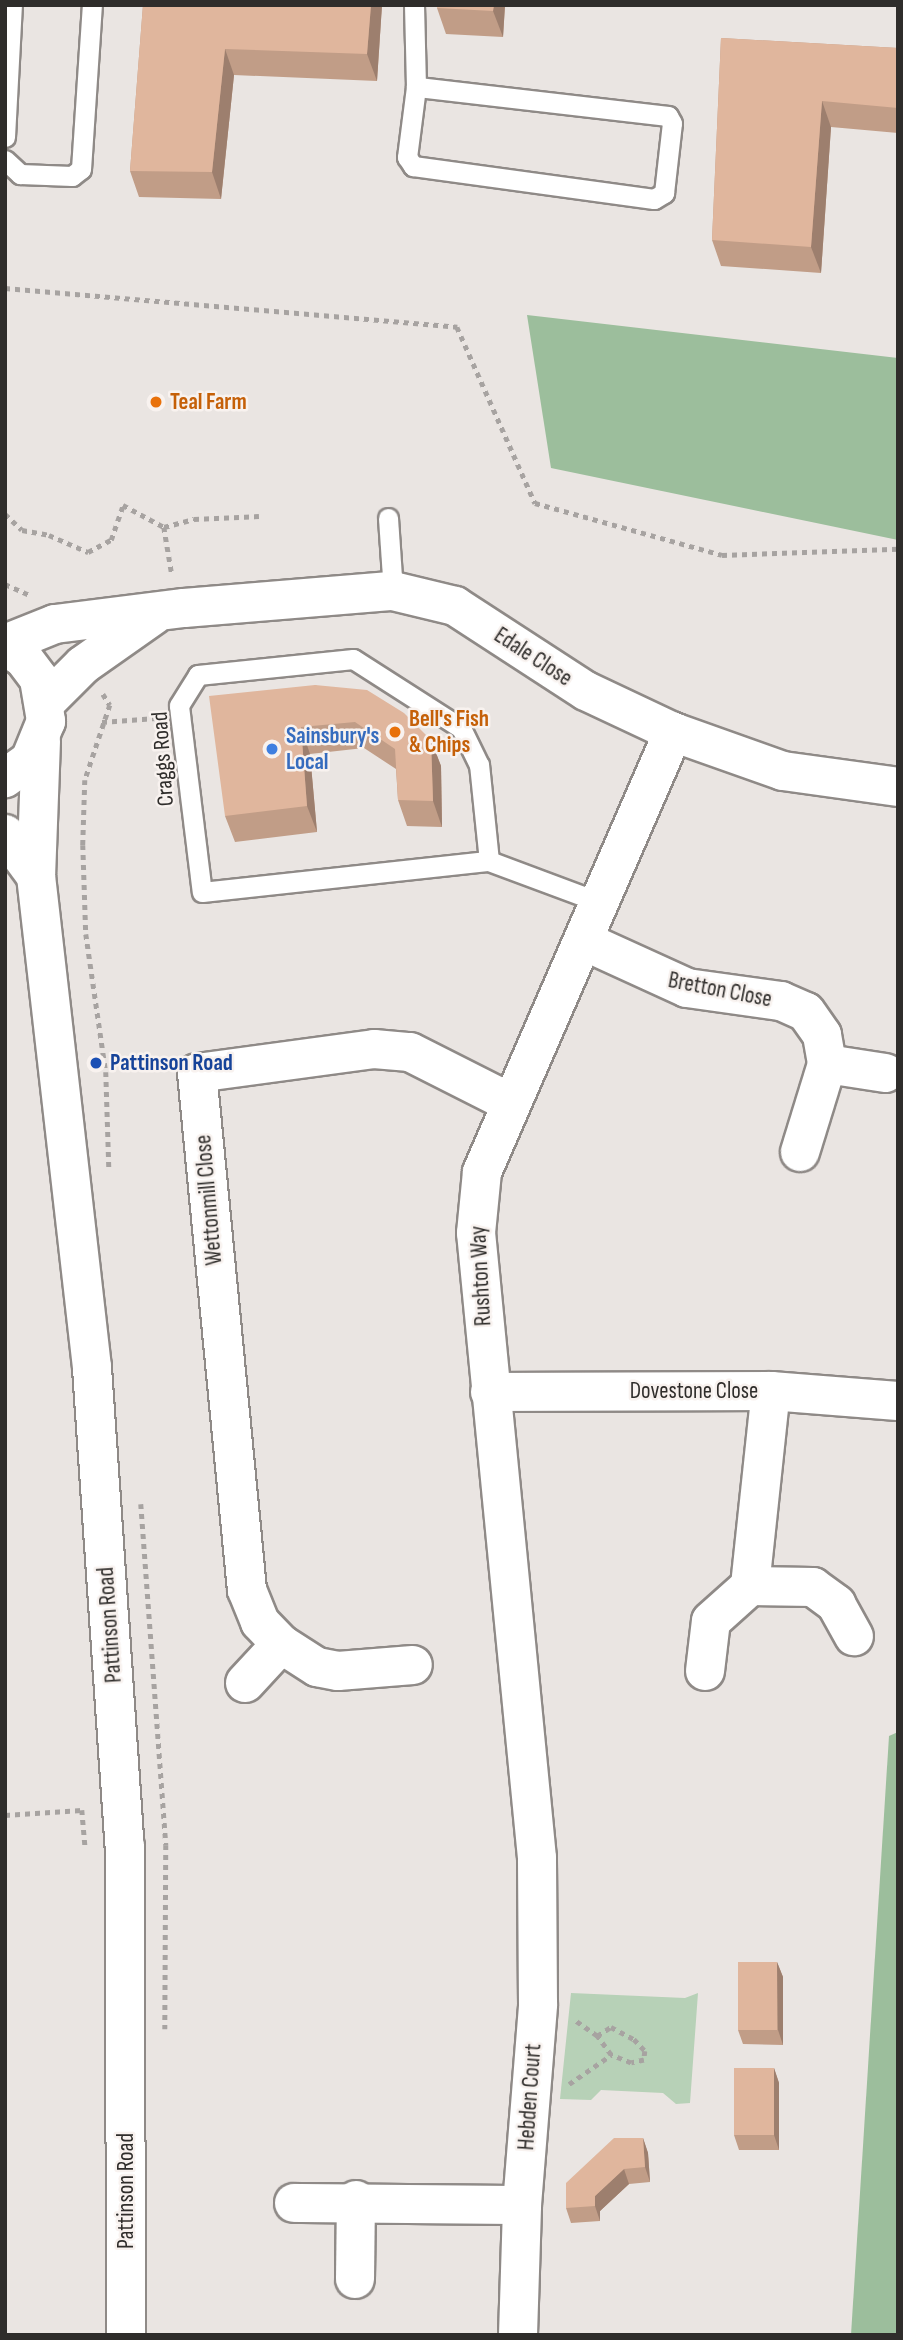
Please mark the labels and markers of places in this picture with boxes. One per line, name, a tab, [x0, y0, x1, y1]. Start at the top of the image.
place label: Teal Farm	[170, 388, 247, 416]
marker: Teal Farm	[148, 394, 164, 410]
place label: Bell's Fish & Chips	[409, 705, 489, 759]
place label: Sainsbury's Local	[286, 722, 379, 776]
marker: Bell's Fish & Chips	[387, 724, 403, 740]
marker: Sainsbury's Local	[264, 741, 280, 757]
place label: Pattinson Road	[110, 1049, 233, 1077]
marker: Pattinson Road	[88, 1055, 104, 1071]

